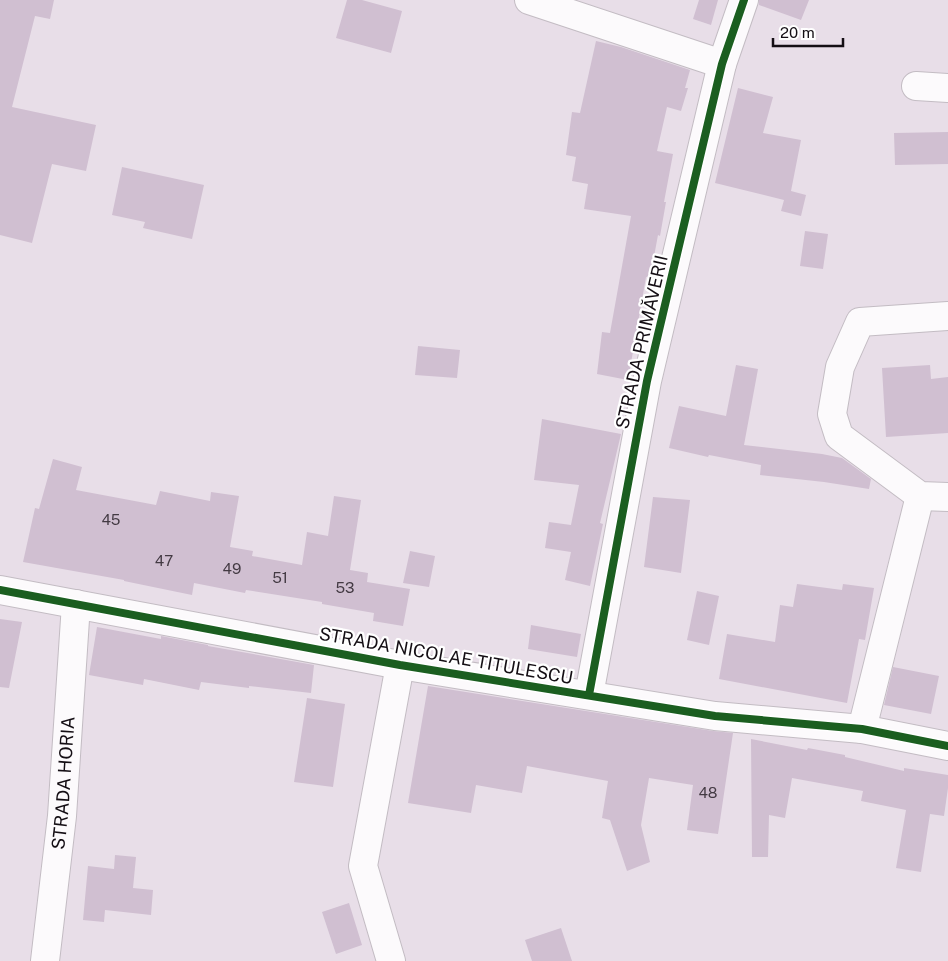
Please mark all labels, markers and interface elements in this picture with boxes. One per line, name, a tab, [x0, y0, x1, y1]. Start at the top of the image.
scale bar	[773, 15, 843, 47]
text: 20 m	[780, 24, 815, 41]
street label: STRADA PRIMĂVERII	[611, 253, 672, 431]
house number: 45	[102, 511, 120, 528]
house number: 47	[155, 552, 173, 569]
house number: 49	[223, 560, 241, 577]
house number: 51	[272, 569, 288, 586]
house number: 53	[335, 579, 355, 596]
street label: STRADA NICOLAE TITULESCU	[318, 623, 575, 688]
street label: STRADA HORIA	[47, 715, 79, 851]
house number: 48	[698, 784, 718, 801]

